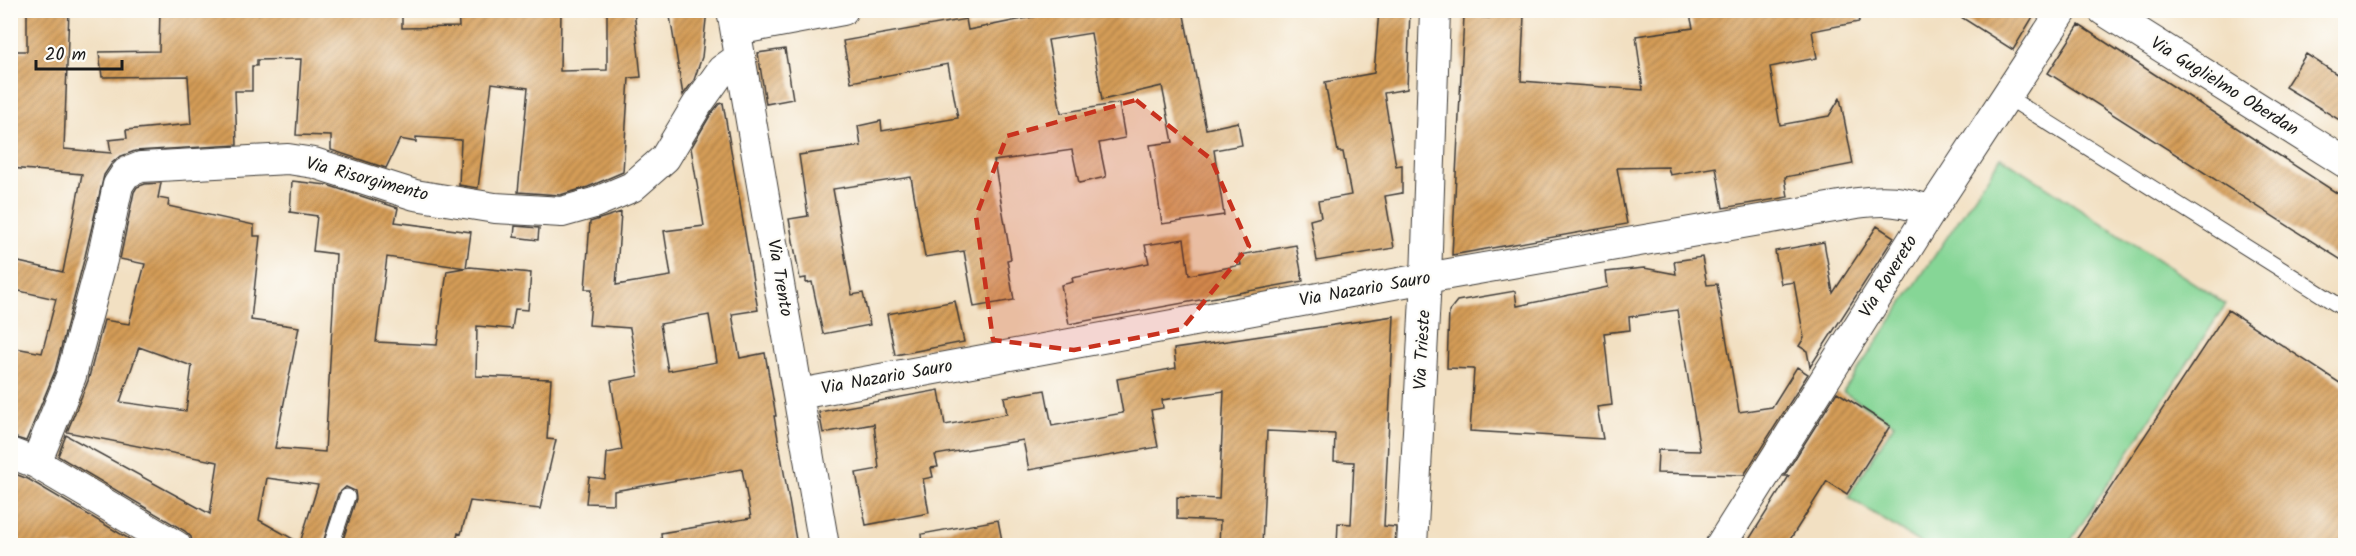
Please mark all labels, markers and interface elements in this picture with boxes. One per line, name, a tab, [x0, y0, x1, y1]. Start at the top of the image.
street label: Via Guglielmo Oberdan	[2144, 30, 2304, 144]
scale bar	[36, 33, 122, 71]
text: 20 m	[45, 41, 86, 70]
street label: Via Risorgimento	[302, 150, 432, 210]
street label: Via Rovereto	[1852, 230, 1926, 324]
street label: Via Trento	[758, 237, 800, 319]
street label: Via Nazario Sauro	[1297, 264, 1433, 316]
street label: Via Trieste	[1406, 309, 1440, 391]
street label: Via Nazario Sauro	[819, 352, 955, 404]

